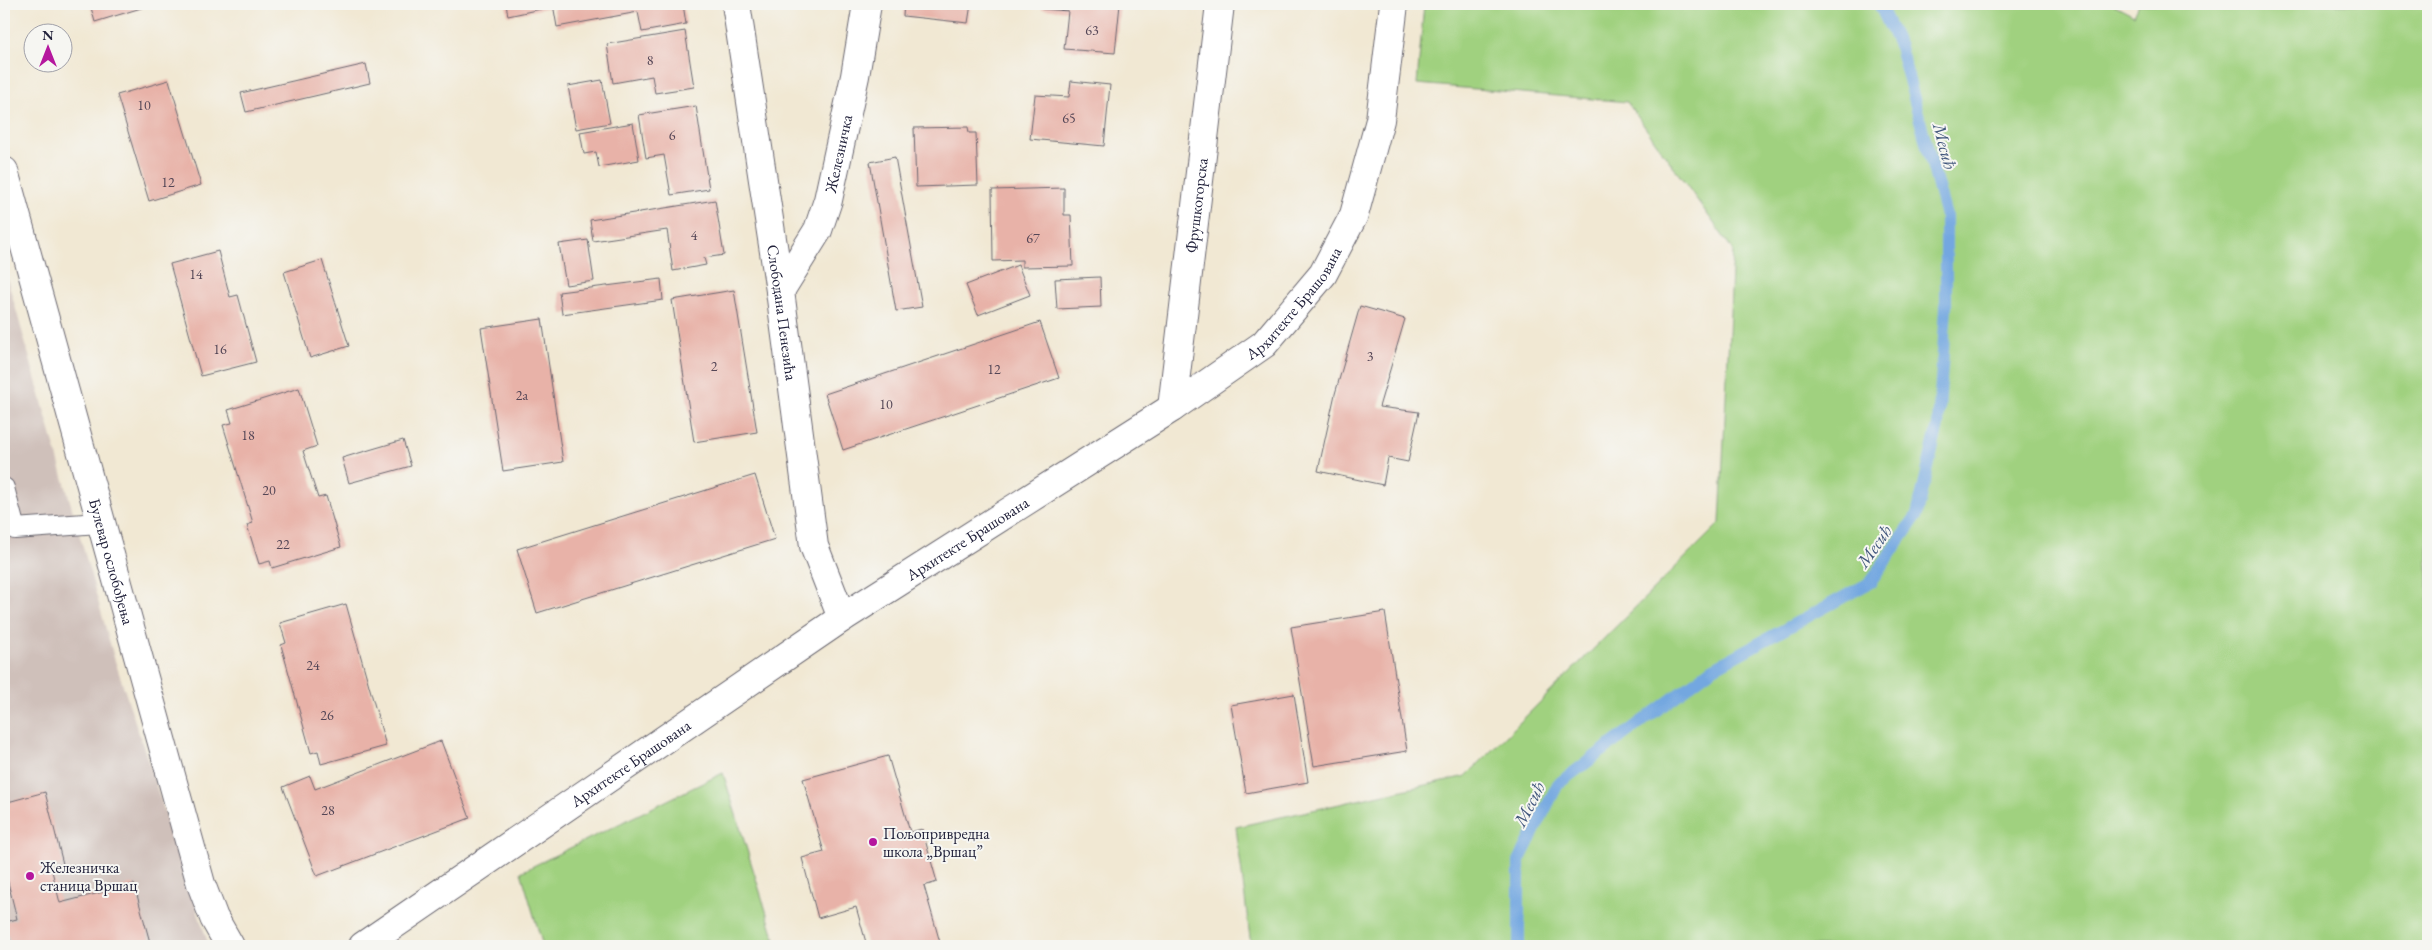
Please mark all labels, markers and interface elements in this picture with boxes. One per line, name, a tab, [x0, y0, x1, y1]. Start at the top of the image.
house number: 63	[1085, 21, 1099, 39]
north arrow	[22, 22, 72, 72]
text: N	[42, 26, 54, 44]
house number: 8	[647, 51, 654, 69]
house number: 10	[137, 96, 151, 114]
house number: 65	[1062, 109, 1076, 127]
street label: Железничка	[819, 112, 857, 196]
water label: Месић	[1928, 119, 1962, 172]
house number: 6	[669, 126, 676, 144]
street label: Фрушкогорска	[1180, 156, 1212, 254]
house number: 12	[161, 173, 175, 191]
house number: 4	[691, 226, 698, 244]
house number: 67	[1026, 229, 1040, 247]
street label: Слободана Пенезића	[763, 243, 802, 382]
street label: Архитекте Брашована	[1240, 243, 1346, 365]
house number: 14	[189, 265, 203, 283]
house number: 16	[213, 340, 227, 358]
house number: 3	[1367, 347, 1374, 365]
house number: 2	[711, 357, 718, 375]
house number: 12	[987, 360, 1001, 378]
house number: 2a	[516, 386, 529, 404]
house number: 10	[879, 395, 893, 413]
house number: 18	[241, 426, 255, 444]
house number: 20	[262, 481, 276, 499]
street label: Архитекте Брашована	[901, 491, 1033, 586]
street label: Булевар ослобођења	[84, 496, 139, 627]
water label: Месић	[1850, 520, 1897, 573]
house number: 22	[276, 535, 290, 553]
house number: 24	[306, 656, 320, 674]
house number: 26	[320, 706, 334, 724]
street label: Архитекте Брашована	[565, 714, 695, 812]
water label: Месић	[1508, 778, 1550, 831]
house number: 28	[321, 801, 335, 819]
place label: Пољопривредна школа „Вршац”	[883, 823, 990, 862]
marker: Пољопривредна школа „Вршац”	[867, 836, 879, 848]
place label: Железничка станица Вршац	[39, 857, 138, 896]
marker: Железничка станица Вршац	[24, 870, 36, 882]

